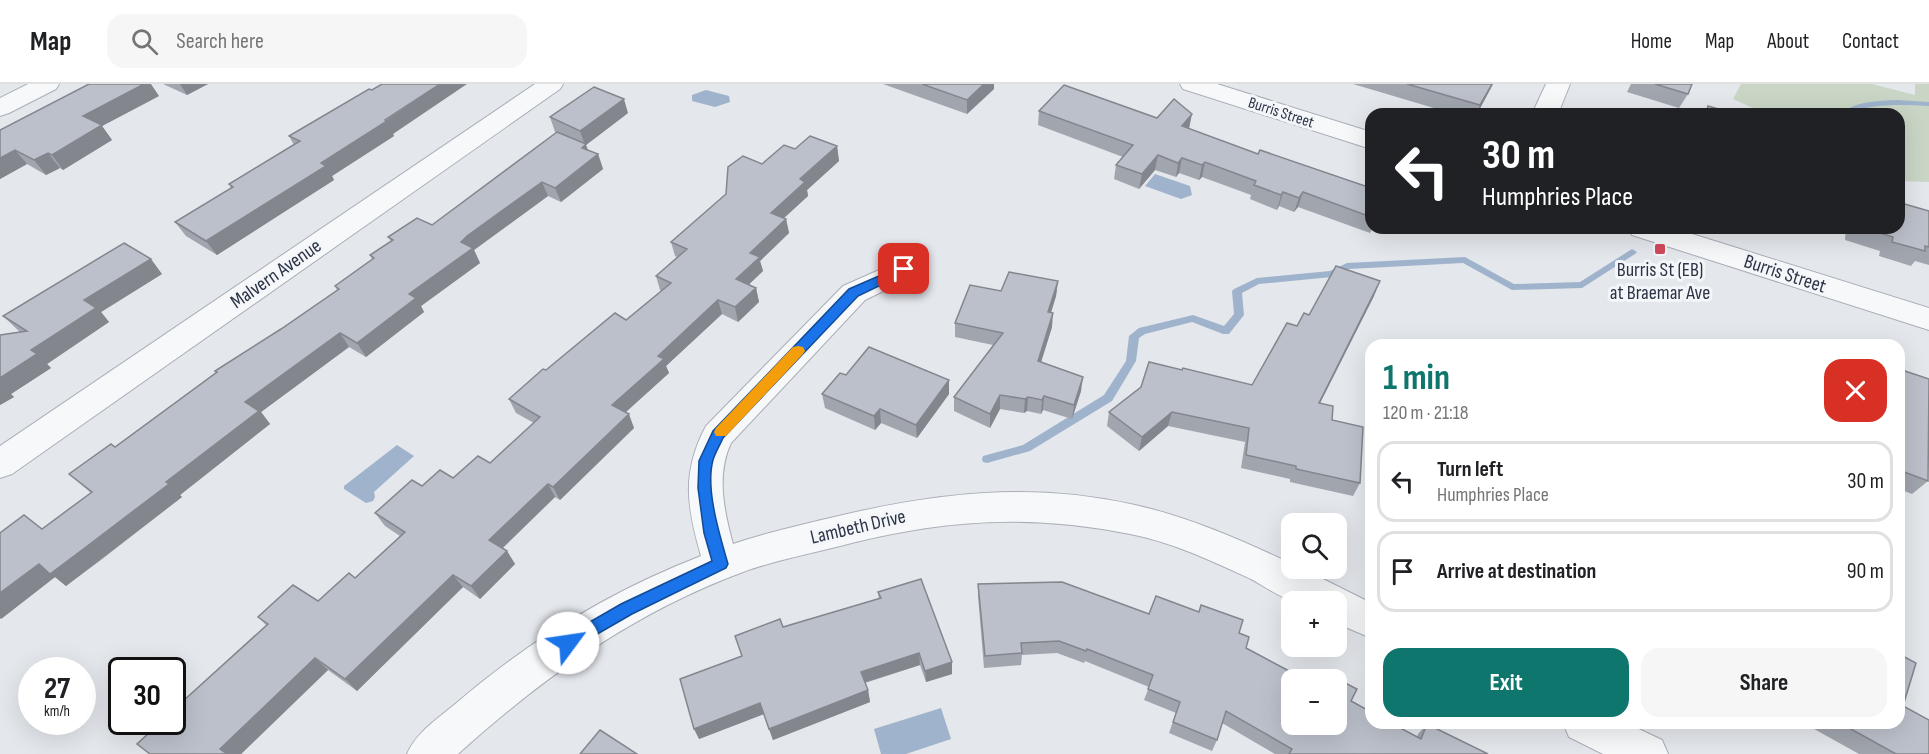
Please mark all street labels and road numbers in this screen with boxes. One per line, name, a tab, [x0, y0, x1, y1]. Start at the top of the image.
street label: Burris Street	[1246, 93, 1316, 133]
street label: Malvern Avenue	[226, 234, 326, 314]
street label: Burris Street	[1741, 249, 1829, 299]
street label: Lambeth Drive	[808, 504, 908, 550]

